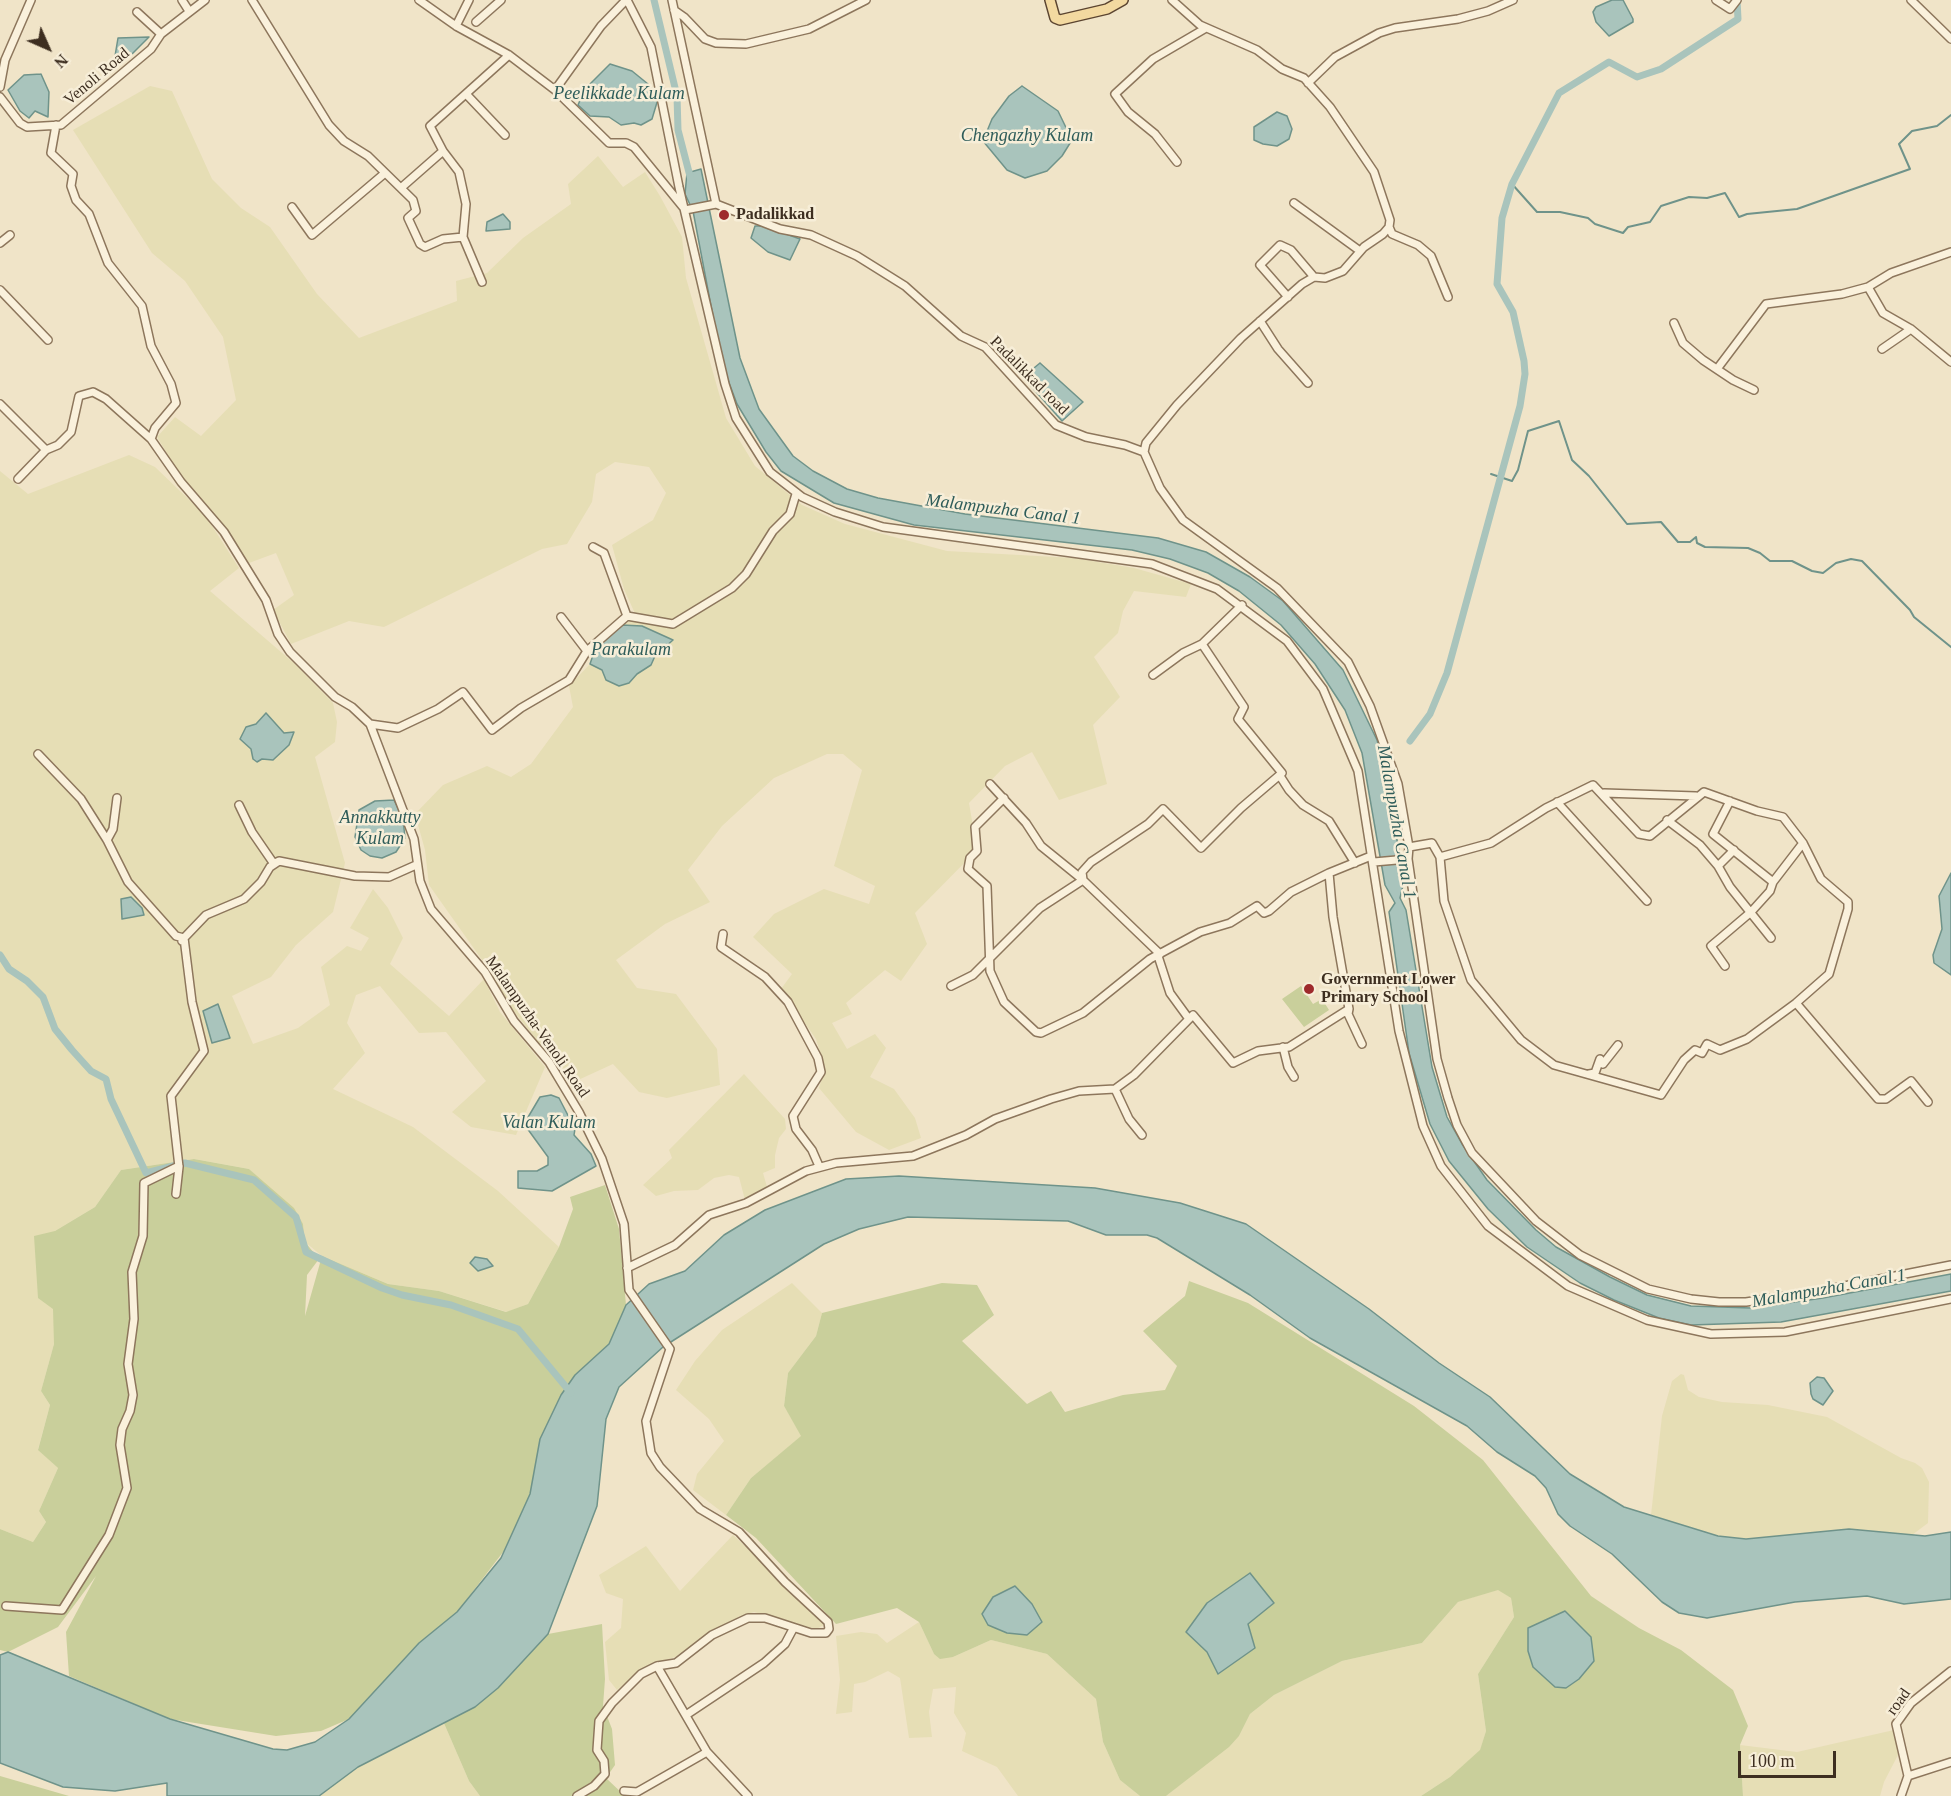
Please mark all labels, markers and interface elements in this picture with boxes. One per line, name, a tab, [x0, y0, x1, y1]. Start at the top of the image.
north arrow	[18, 18, 78, 78]
street label: Venoli Road	[60, 44, 134, 110]
text: N	[51, 51, 71, 71]
water label: Peelikkade Kulam	[553, 83, 685, 105]
water label: Chengazhy Kulam	[961, 125, 1093, 147]
place label: Padalikkad	[736, 205, 814, 225]
marker: Padalikkad	[717, 208, 731, 222]
street label: Padalikkad road	[986, 333, 1072, 419]
water label: Malampuzha Canal 1	[924, 490, 1082, 530]
water label: Parakulam	[591, 639, 671, 661]
water label: Malampuzha Canal 1	[1372, 743, 1420, 901]
water label: Annakkutty Kulam	[340, 807, 420, 850]
street label: Malampuzha-Venoli Road	[481, 953, 593, 1101]
place label: Government Lower Primary School	[1321, 970, 1456, 1008]
marker: Government Lower Primary School	[1302, 982, 1316, 996]
water label: Valan Kulam	[502, 1112, 596, 1134]
water label: Malampuzha Canal 1	[1750, 1265, 1908, 1313]
street label: road	[1883, 1685, 1915, 1719]
scale bar	[1741, 1739, 1838, 1777]
text: 100 m	[1749, 1751, 1795, 1771]

